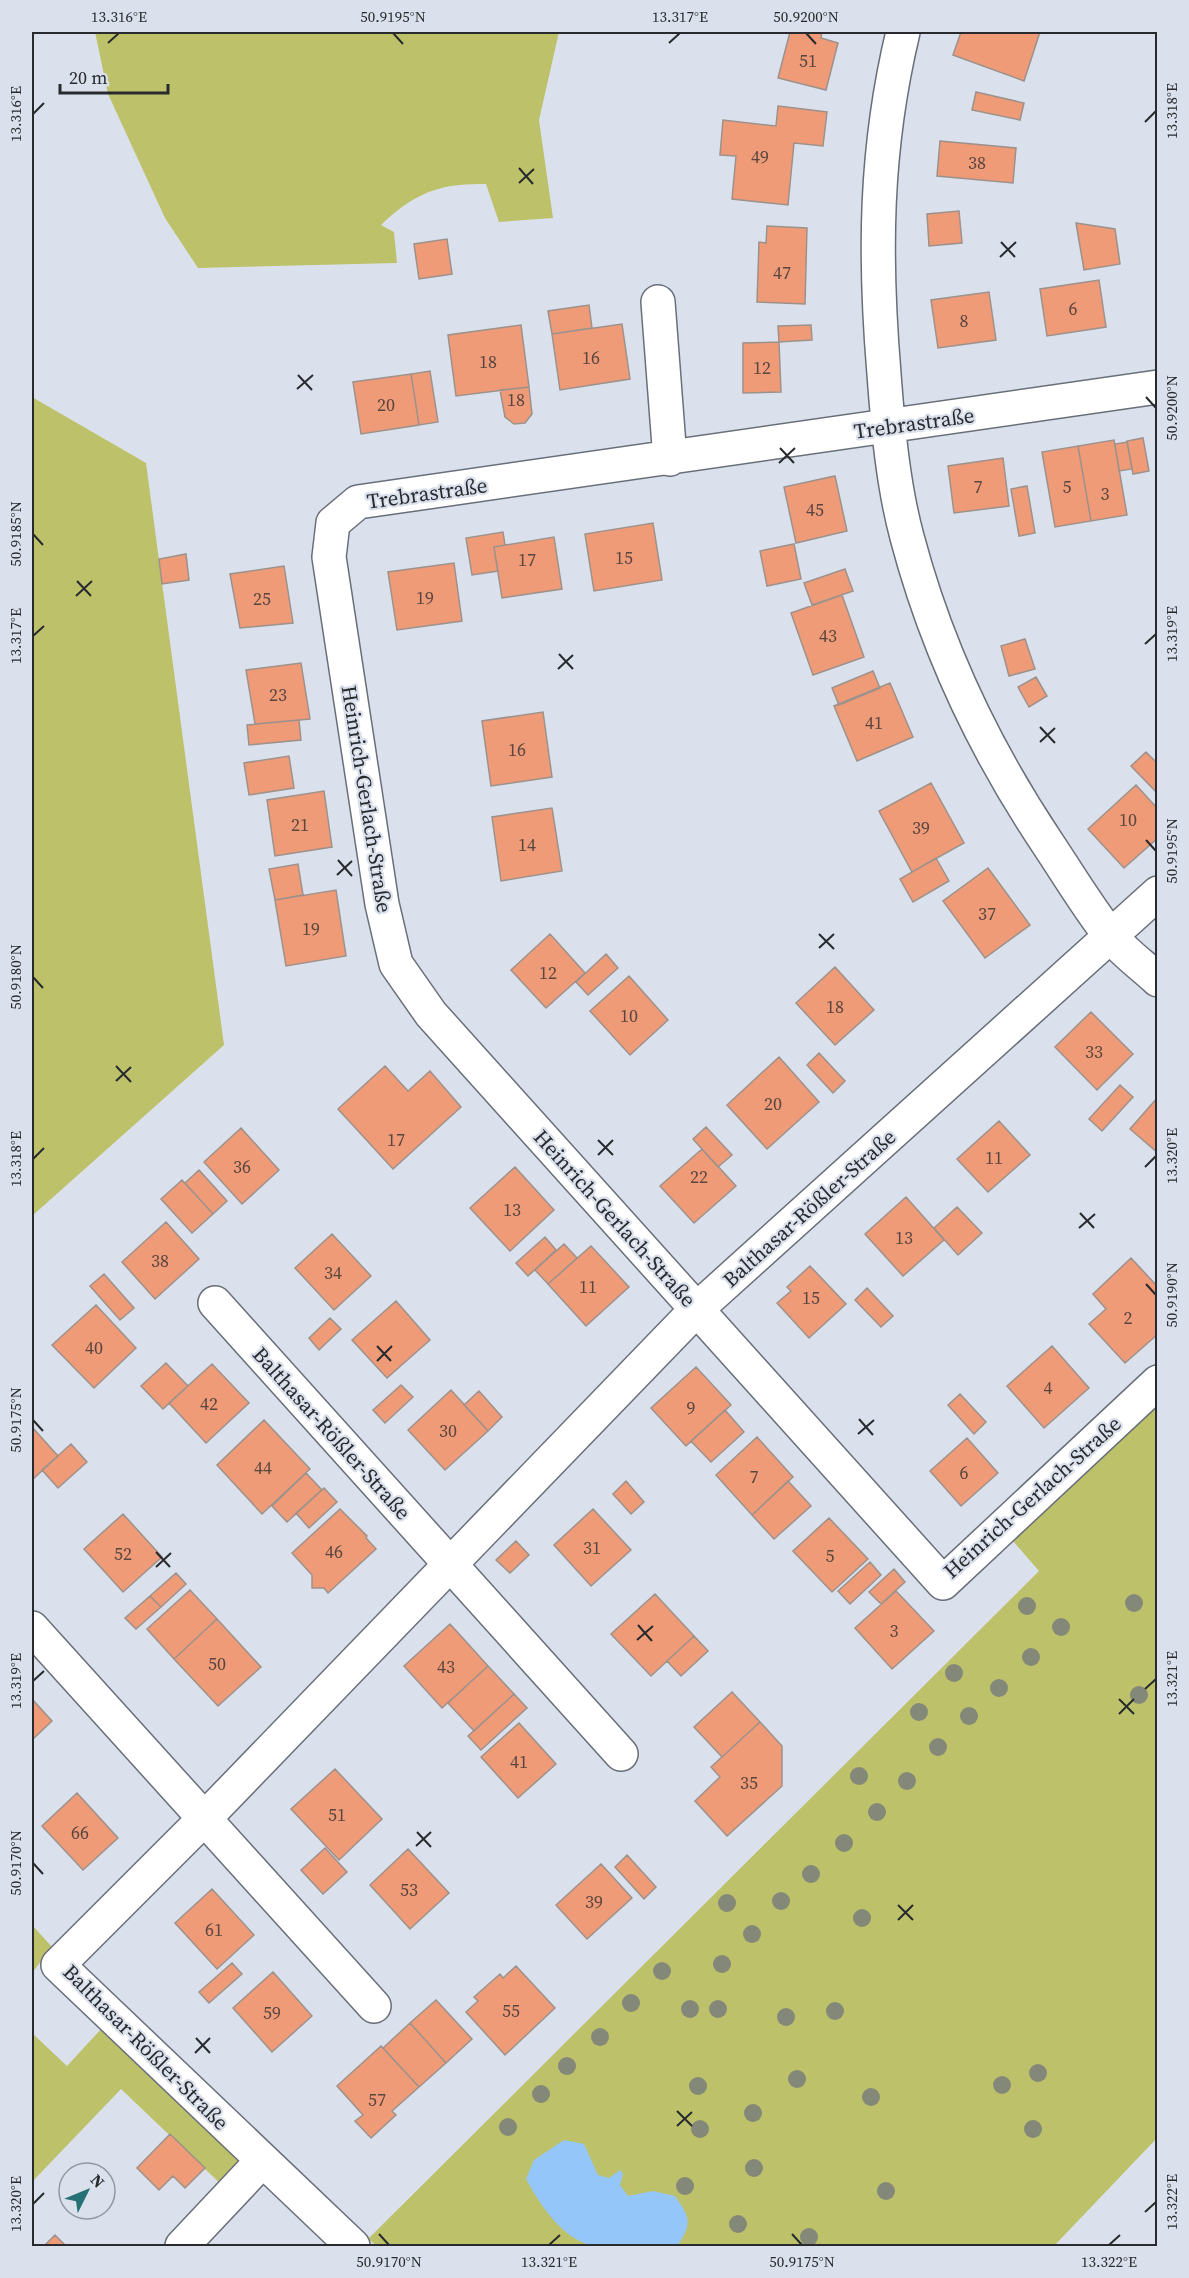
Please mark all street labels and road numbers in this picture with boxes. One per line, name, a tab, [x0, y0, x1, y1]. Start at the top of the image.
street label: Trebrastraße	[852, 400, 976, 446]
street label: Trebrastraße	[365, 470, 489, 516]
street label: Heinrich-Gerlach-Straße	[335, 683, 399, 915]
street label: Balthasar-Rößler-Straße	[716, 1122, 902, 1294]
street label: Heinrich-Gerlach-Straße	[527, 1123, 703, 1313]
street label: Balthasar-Rößler-Straße	[246, 1340, 418, 1526]
street label: Heinrich-Gerlach-Straße	[937, 1409, 1127, 1585]
street label: Balthasar-Rößler-Straße	[57, 1958, 235, 2136]

